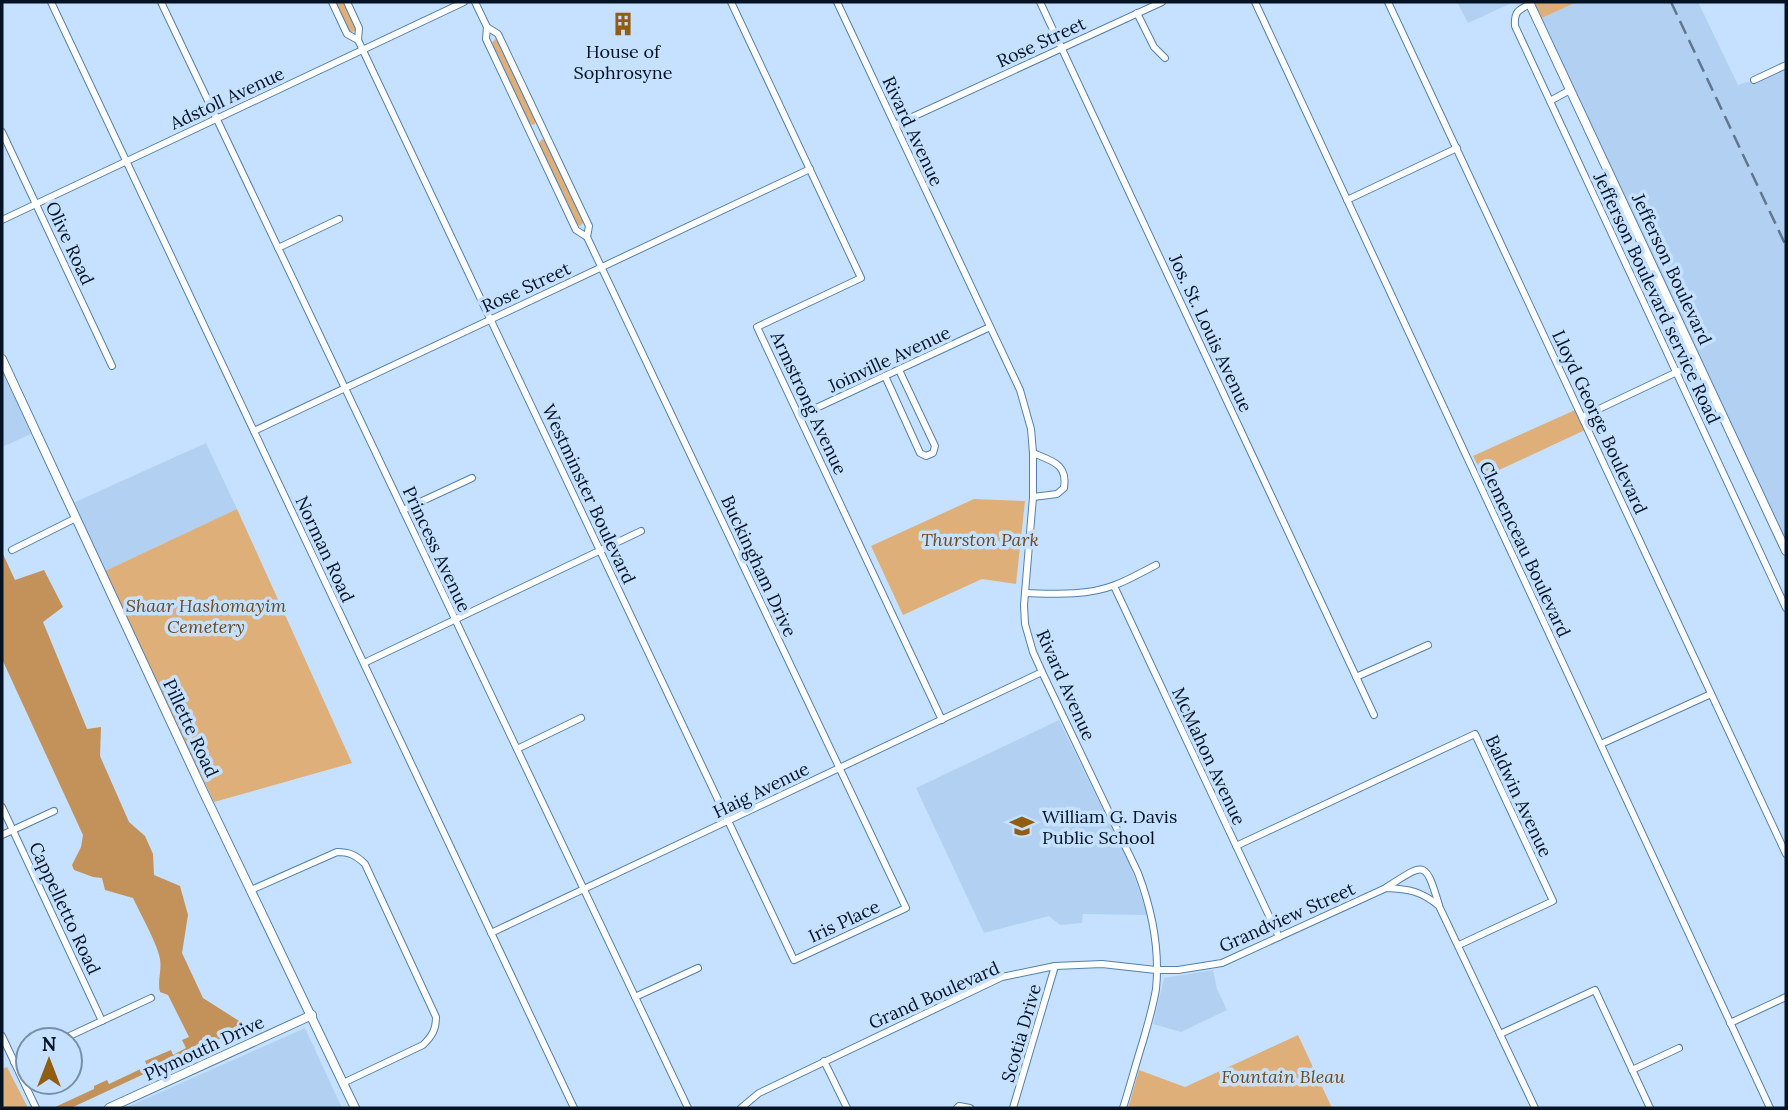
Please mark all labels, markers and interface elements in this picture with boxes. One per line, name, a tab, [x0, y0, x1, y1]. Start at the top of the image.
building icon: House of Sophrosyne	[609, 10, 637, 38]
street label: Rose Street	[993, 11, 1089, 73]
place label: House of Sophrosyne	[574, 40, 673, 84]
street label: Adstoll Avenue	[165, 61, 288, 135]
street label: Rivard Avenue	[877, 72, 949, 190]
street label: Jefferson Boulevard service Road	[1588, 168, 1726, 428]
street label: Jefferson Boulevard	[1626, 189, 1717, 348]
street label: Olive Road	[41, 198, 99, 289]
street label: Jos. St. Louis Avenue	[1164, 249, 1258, 416]
street label: Rose Street	[478, 256, 574, 318]
street label: Joinville Avenue	[823, 320, 954, 398]
street label: Lloyd George Boulevard	[1547, 326, 1653, 518]
street label: Armstrong Avenue	[765, 327, 852, 478]
street label: Westminster Boulevard	[537, 401, 641, 588]
street label: Clemenceau Boulevard	[1474, 457, 1576, 641]
street label: Princess Avenue	[398, 482, 476, 616]
street label: Norman Road	[290, 492, 360, 606]
street label: Buckingham Drive	[716, 492, 802, 641]
park label: Thurston Park	[921, 528, 1039, 551]
park label: Shaar Hashomayim Cemetery	[126, 594, 286, 638]
street label: Rivard Avenue	[1031, 626, 1101, 744]
street label: Pillette Road	[158, 675, 224, 781]
street label: McMahon Avenue	[1167, 683, 1251, 829]
street label: Baldwin Avenue	[1481, 731, 1557, 861]
street label: Haig Avenue	[709, 757, 813, 823]
place label: William G. Davis Public School	[1042, 805, 1177, 849]
school or university icon: William G. Davis Public School	[1008, 812, 1036, 840]
street label: Cappelletto Road	[24, 838, 106, 978]
street label: Grandview Street	[1216, 877, 1359, 957]
street label: Iris Place	[805, 894, 884, 947]
street label: Grand Boulevard	[865, 956, 1003, 1034]
street label: Scotia Drive	[996, 981, 1046, 1085]
street label: Plymouth Drive	[140, 1010, 268, 1086]
north arrow	[14, 1026, 84, 1096]
text: N	[42, 1032, 57, 1056]
park label: Fountain Bleau	[1221, 1065, 1345, 1088]

